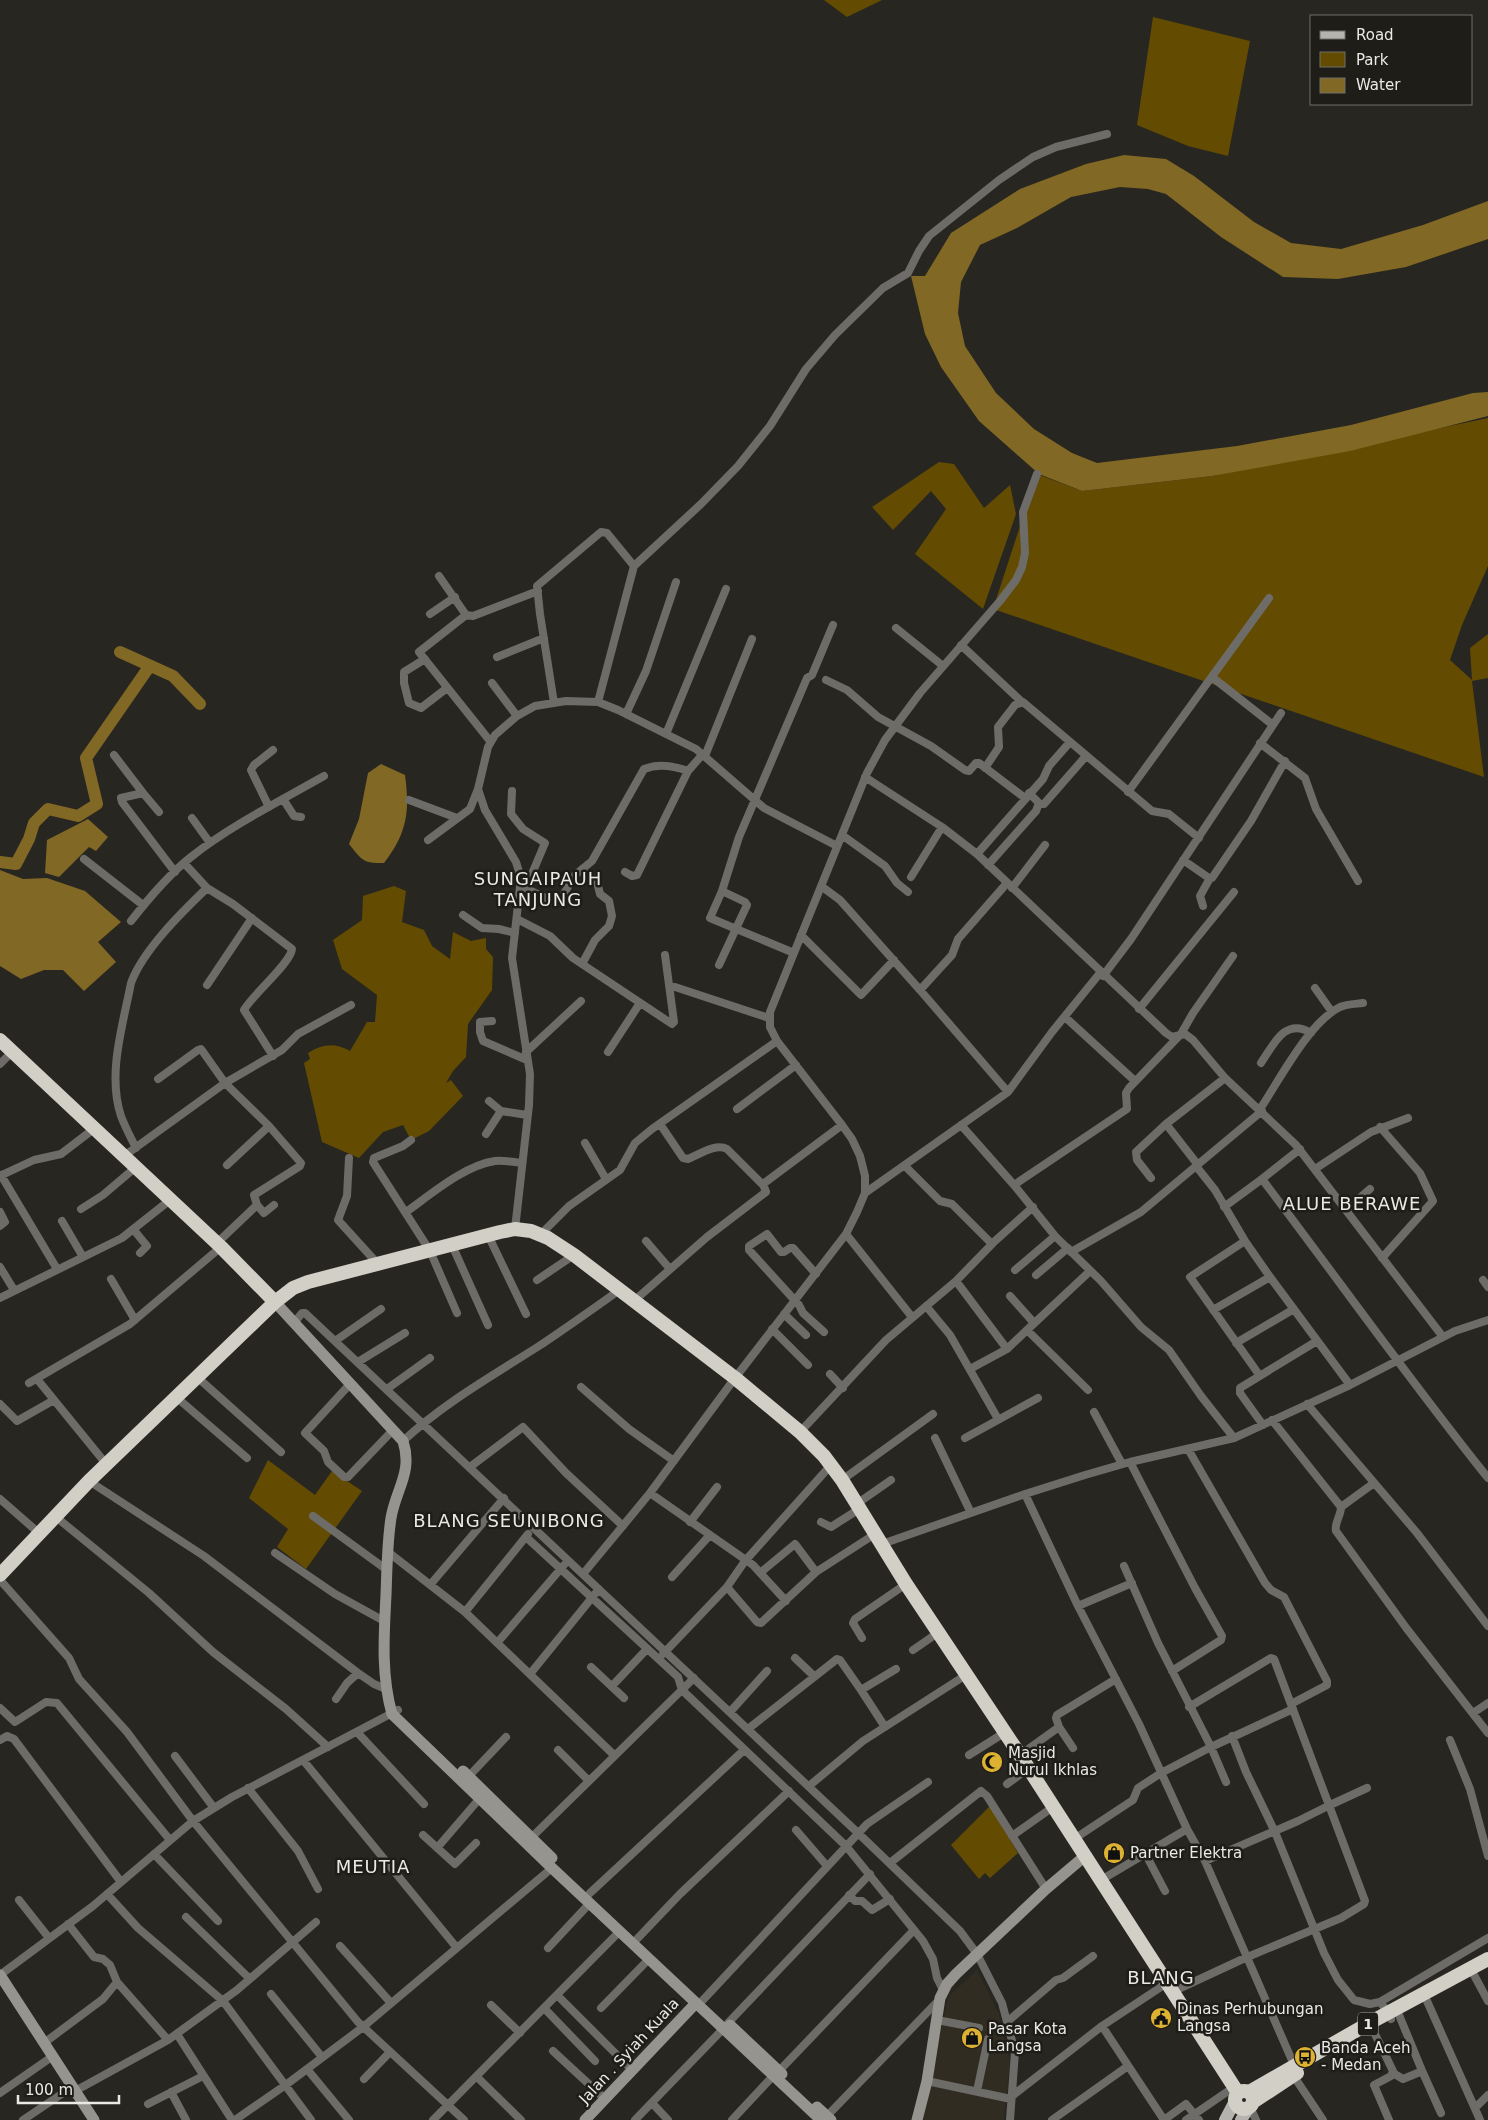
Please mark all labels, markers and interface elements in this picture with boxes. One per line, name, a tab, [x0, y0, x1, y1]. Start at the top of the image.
legend	[1310, 15, 1473, 105]
text: Road	[1356, 26, 1394, 44]
text: Park	[1356, 51, 1389, 69]
text: Water	[1356, 76, 1401, 94]
district label: SUNGAIPAUH TANJUNG	[474, 868, 602, 910]
district label: ALUE BERAWE	[1283, 1193, 1421, 1214]
district label: BLANG SEUNIBONG	[413, 1510, 605, 1531]
place label: Masjid Nurul Ikhlas	[1008, 1744, 1097, 1779]
mosque icon: Masjid Nurul Ikhlas	[980, 1750, 1004, 1774]
shop icon: Partner Elektra	[1102, 1841, 1126, 1865]
place label: Partner Elektra	[1130, 1844, 1242, 1862]
district label: MEUTIA	[336, 1856, 410, 1877]
district label: BLANG	[1127, 1967, 1195, 1988]
street label: Jalan . Syiah Kuala	[575, 1994, 683, 2108]
place label: Dinas Perhubungan Langsa	[1177, 2000, 1323, 2035]
public building icon: Dinas Perhubungan Langsa	[1149, 2006, 1173, 2030]
road number: 1	[1358, 2012, 1378, 2036]
place label: Pasar Kota Langsa	[988, 2020, 1067, 2055]
shop icon: Pasar Kota Langsa	[960, 2026, 984, 2050]
place label: Banda Aceh - Medan	[1321, 2039, 1410, 2074]
bus stop icon: Banda Aceh - Medan	[1293, 2045, 1317, 2069]
scale bar	[18, 2072, 119, 2104]
text: 100 m	[25, 2081, 73, 2099]

